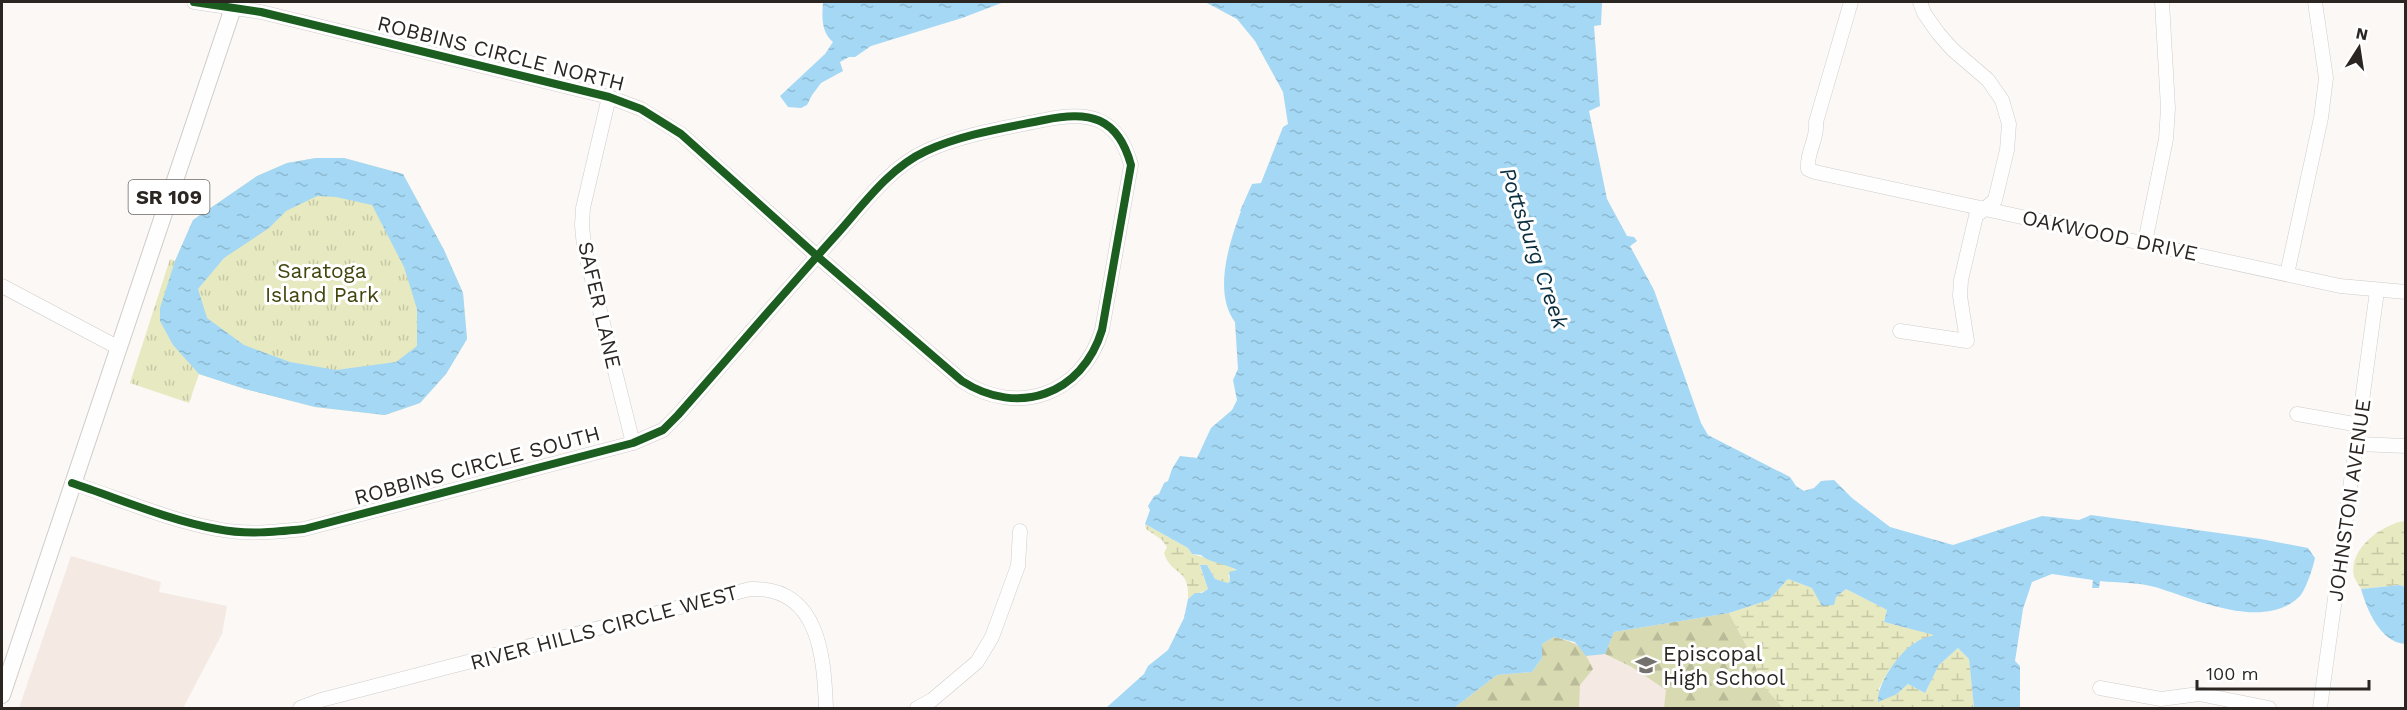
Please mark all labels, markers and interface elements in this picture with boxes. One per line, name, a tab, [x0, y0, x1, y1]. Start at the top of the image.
street label: ROBBINS CIRCLE NORTH	[375, 10, 627, 96]
north arrow	[2329, 18, 2389, 78]
text: N	[2354, 23, 2370, 44]
water label: Pottsburg Creek	[1495, 164, 1574, 333]
road number: SR 109	[128, 180, 210, 214]
street label: OAKWOOD DRIVE	[2020, 204, 2200, 266]
street label: SAFER LANE	[573, 239, 627, 371]
park label: Saratoga Island Park	[265, 258, 379, 307]
street label: JOHNSTON AVENUE	[2322, 397, 2376, 603]
street label: ROBBINS CIRCLE SOUTH	[351, 420, 603, 510]
street label: RIVER HILLS CIRCLE WEST	[467, 579, 741, 675]
place label: Episcopal High School	[1663, 641, 1786, 690]
school or university icon: Episcopal High School	[1634, 653, 1658, 677]
scale bar	[2197, 653, 2370, 691]
text: 100 m	[2206, 663, 2259, 684]

